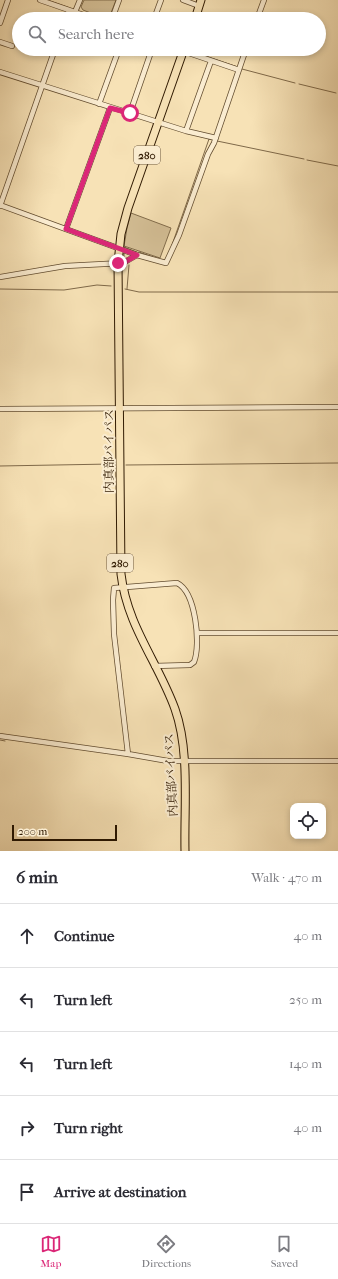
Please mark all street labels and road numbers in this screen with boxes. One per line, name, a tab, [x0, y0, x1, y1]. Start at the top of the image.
road number: 280	[134, 146, 160, 164]
street label: 内真部バイパス	[102, 409, 116, 493]
road number: 280	[107, 554, 133, 572]
street label: 内真部バイパス	[162, 733, 180, 817]

